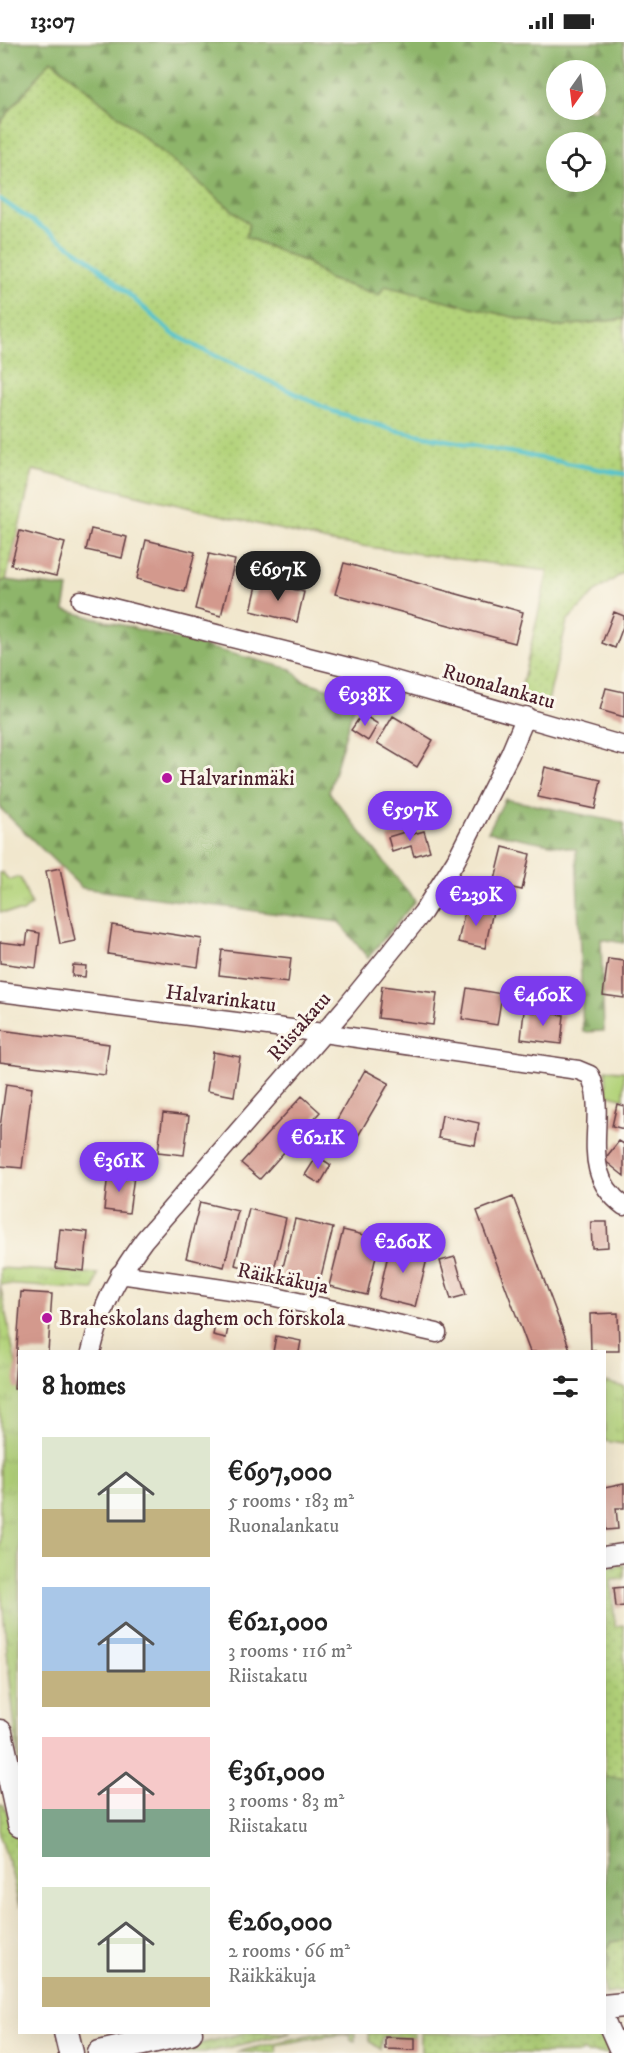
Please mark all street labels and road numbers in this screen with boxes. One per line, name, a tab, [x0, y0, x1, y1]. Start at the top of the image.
street label: Ruonalankatu	[439, 658, 558, 716]
street label: Halvarinkatu	[164, 979, 278, 1019]
street label: Riistakatu	[263, 987, 337, 1067]
street label: Räikkäkuja	[235, 1257, 331, 1301]

